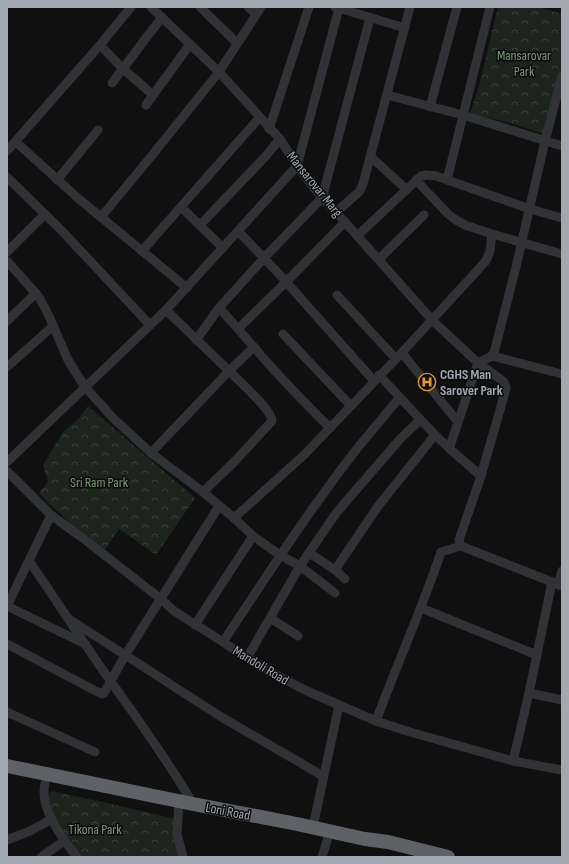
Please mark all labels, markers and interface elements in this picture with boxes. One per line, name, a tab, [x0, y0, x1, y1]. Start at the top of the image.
park label: Mansarovar Park	[497, 47, 551, 80]
street label: Mansarovar Marg	[283, 148, 346, 221]
place label: CGHS Man Sarover Park	[440, 366, 503, 399]
hospital icon: CGHS Man Sarover Park	[417, 372, 437, 392]
park label: Sri Ram Park	[70, 474, 129, 491]
street label: Mandoli Road	[230, 642, 292, 689]
street label: Loni Road	[204, 799, 252, 824]
park label: Tikona Park	[68, 821, 122, 838]

